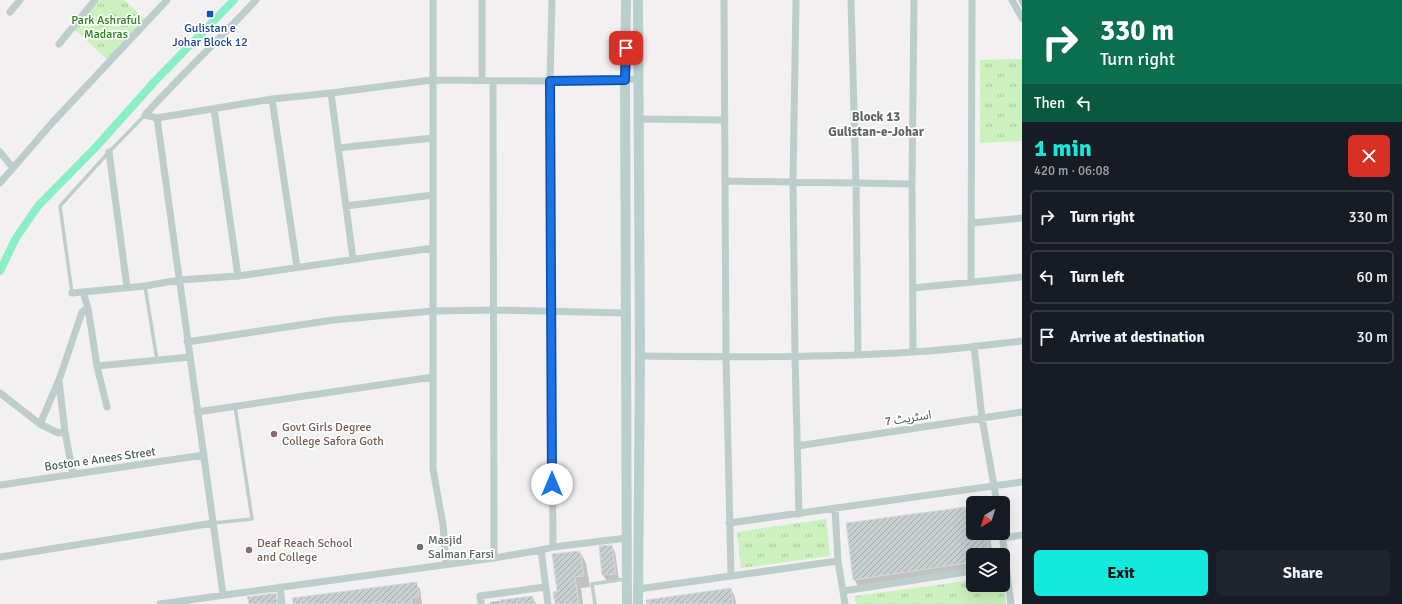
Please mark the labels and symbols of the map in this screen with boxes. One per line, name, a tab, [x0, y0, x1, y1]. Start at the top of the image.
marker: Gulistan e Johar Block 12	[205, 9, 215, 19]
park label: Park Ashraful Madaras	[71, 13, 141, 42]
place label: Gulistan e Johar Block 12	[172, 21, 248, 50]
pin	[609, 31, 643, 65]
district label: Block 13 Gulistan-e-Johar	[828, 109, 925, 140]
street label: اسٹریٹ 7	[884, 407, 933, 430]
place label: Govt Girls Degree College Safora Goth	[282, 420, 384, 449]
marker: Govt Girls Degree College Safora Goth	[269, 429, 279, 439]
street label: Boston e Anees Street	[44, 444, 157, 475]
position arrow	[531, 463, 573, 505]
north arrow	[966, 496, 1010, 540]
place label: Masjid Salman Farsi	[428, 533, 494, 562]
place label: Deaf Reach School and College	[257, 536, 353, 565]
marker: Masjid Salman Farsi	[415, 542, 425, 552]
marker: Deaf Reach School and College	[244, 545, 254, 555]

